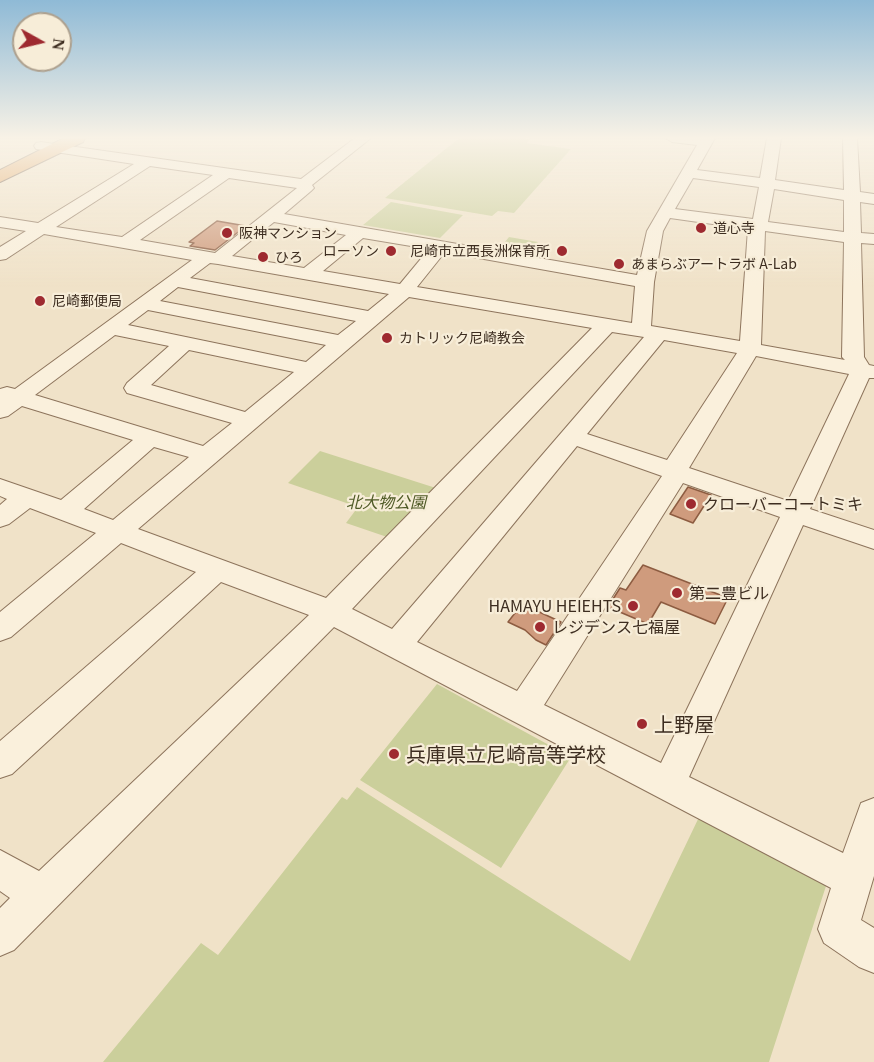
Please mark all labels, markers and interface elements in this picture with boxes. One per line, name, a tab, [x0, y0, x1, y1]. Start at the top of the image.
north arrow	[12, 12, 72, 72]
text: N	[49, 37, 68, 51]
place label: 道心寺	[713, 220, 755, 236]
marker: 道心寺	[694, 221, 708, 235]
place label: 阪神マンション	[239, 225, 337, 241]
marker: 阪神マンション	[220, 226, 234, 240]
place label: ローソン	[323, 243, 379, 259]
place label: 尼崎市立西長洲保育所	[410, 243, 550, 259]
marker: ローソン	[384, 244, 398, 258]
marker: 尼崎市立西長洲保育所	[555, 244, 569, 258]
place label: ひろ	[275, 249, 303, 265]
marker: ひろ	[256, 250, 270, 264]
place label: あまらぶアートラボ A-Lab	[631, 256, 797, 272]
marker: あまらぶアートラボ A-Lab	[612, 257, 626, 271]
place label: 尼崎郵便局	[52, 293, 122, 309]
marker: 尼崎郵便局	[33, 294, 47, 308]
place label: カトリック尼崎教会	[399, 330, 525, 346]
marker: カトリック尼崎教会	[380, 331, 394, 345]
park label: 北大物公園	[346, 492, 426, 512]
place label: クローバーコートミキ	[703, 494, 863, 514]
marker: クローバーコートミキ	[684, 497, 698, 511]
place label: 第二豊ビル	[689, 583, 769, 603]
marker: 第二豊ビル	[670, 586, 684, 600]
place label: HAMAYU HEIEHTS	[489, 596, 621, 616]
marker: HAMAYU HEIEHTS	[626, 599, 640, 613]
place label: レジデンス七福屋	[552, 617, 680, 637]
marker: レジデンス七福屋	[533, 620, 547, 634]
place label: 上野屋	[654, 712, 714, 736]
marker: 上野屋	[635, 717, 649, 731]
place label: 兵庫県立尼崎高等学校	[406, 742, 606, 766]
marker: 兵庫県立尼崎高等学校	[387, 747, 401, 761]

